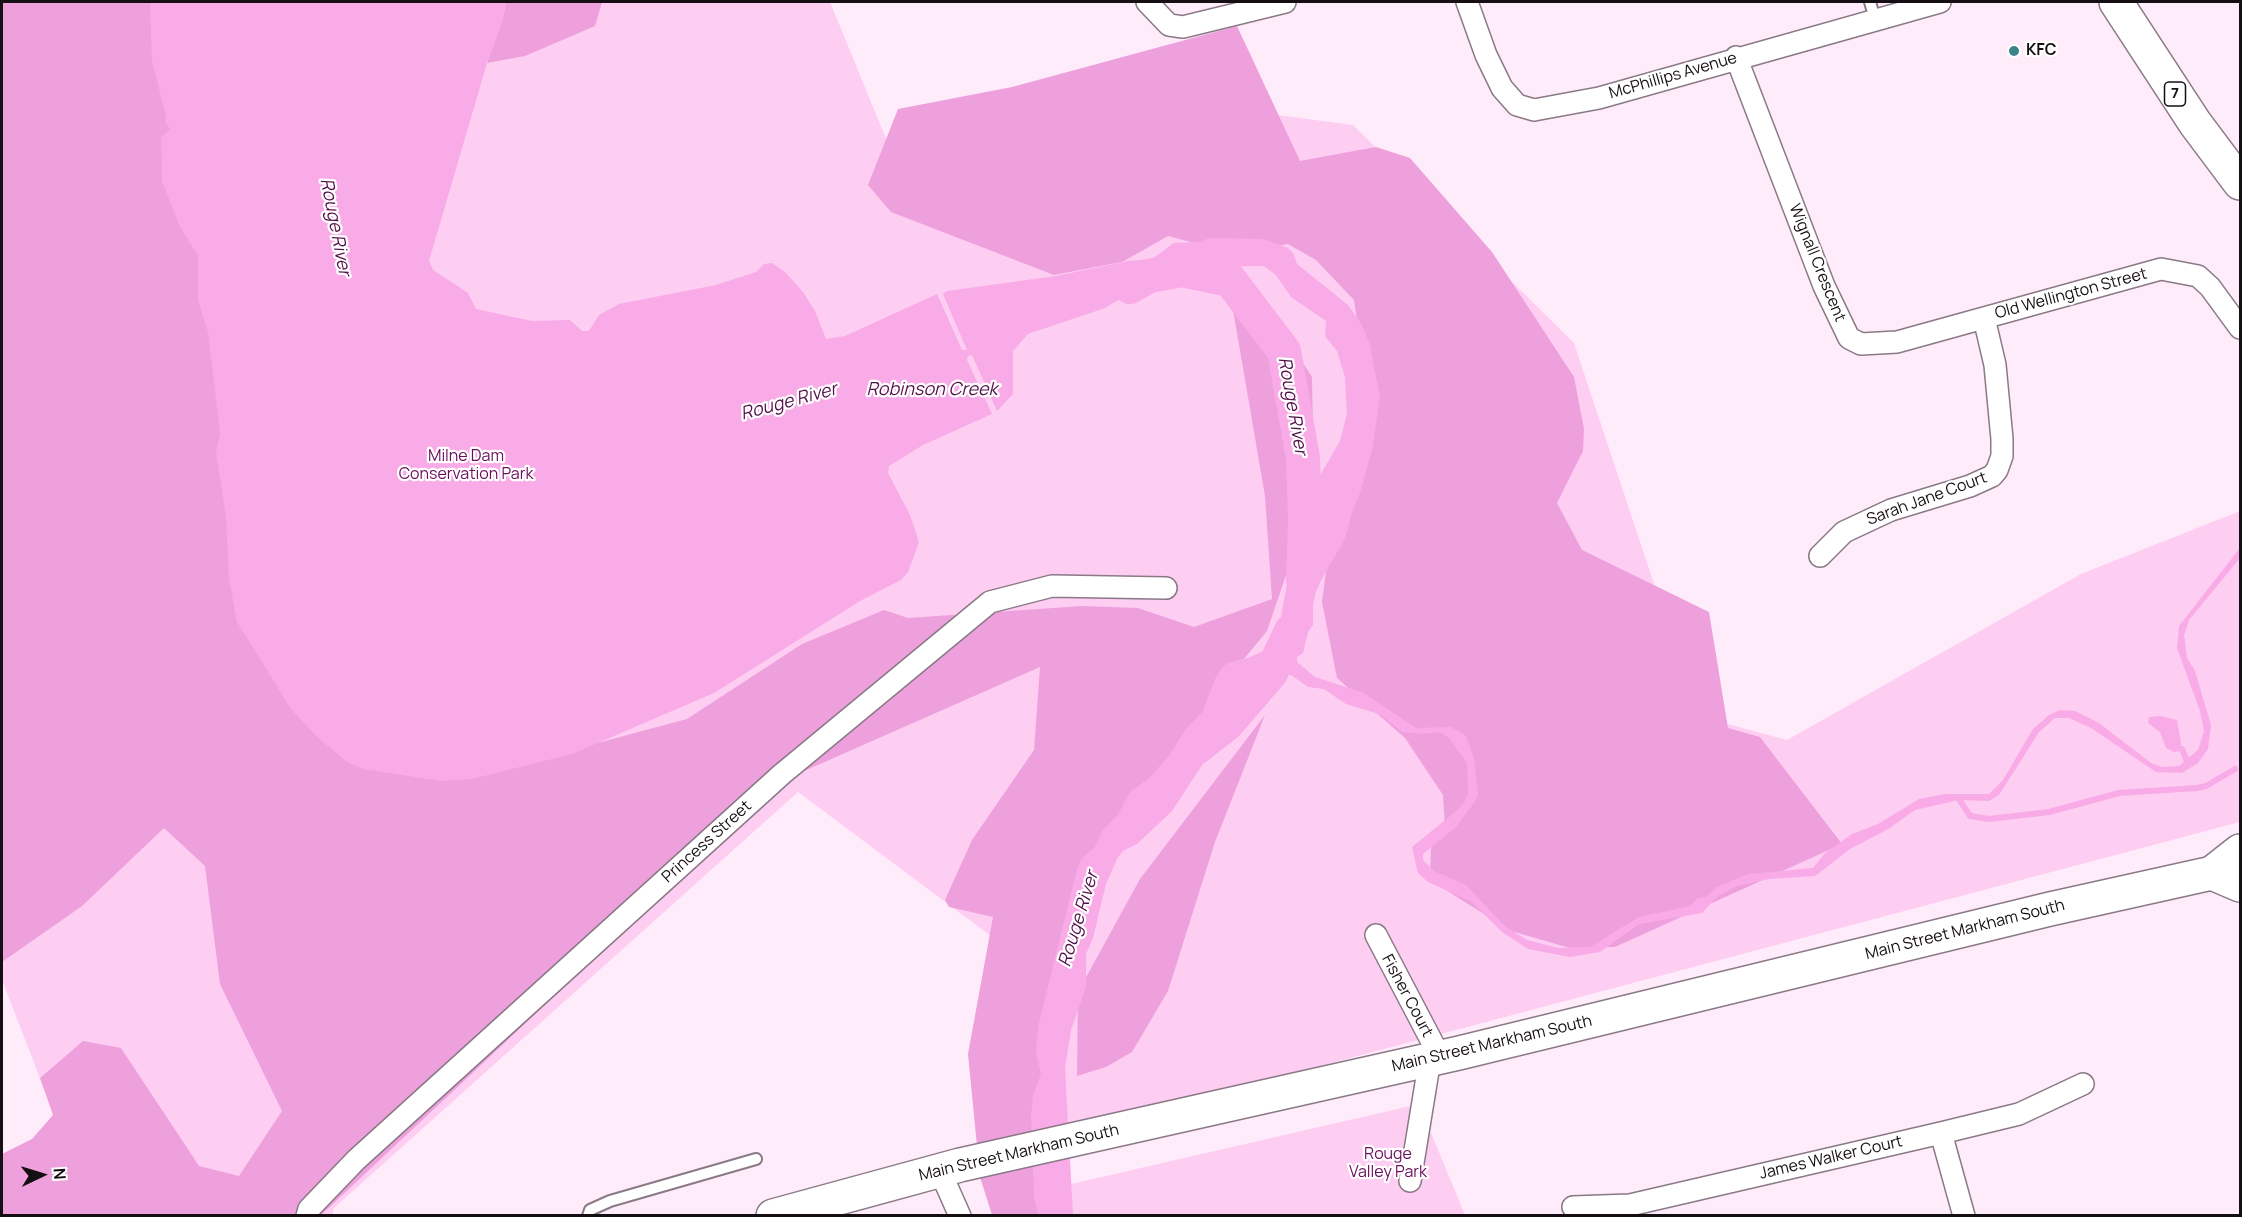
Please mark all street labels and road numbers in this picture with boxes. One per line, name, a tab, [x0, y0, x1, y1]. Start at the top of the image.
street label: McPhillips Avenue	[1607, 49, 1739, 103]
road number: 7	[2164, 82, 2186, 106]
street label: Wignall Crescent	[1785, 201, 1849, 325]
street label: Old Wellington Street	[1993, 264, 2149, 324]
street label: Sarah Jane Court	[1864, 468, 1990, 530]
street label: Princess Street	[658, 797, 756, 887]
street label: Main Street Markham South	[1863, 896, 2067, 964]
street label: Fisher Court	[1377, 951, 1437, 1041]
street label: Main Street Markham South	[1390, 1012, 1594, 1076]
street label: Main Street Markham South	[917, 1121, 1121, 1185]
street label: James Walker Court	[1758, 1132, 1904, 1184]

